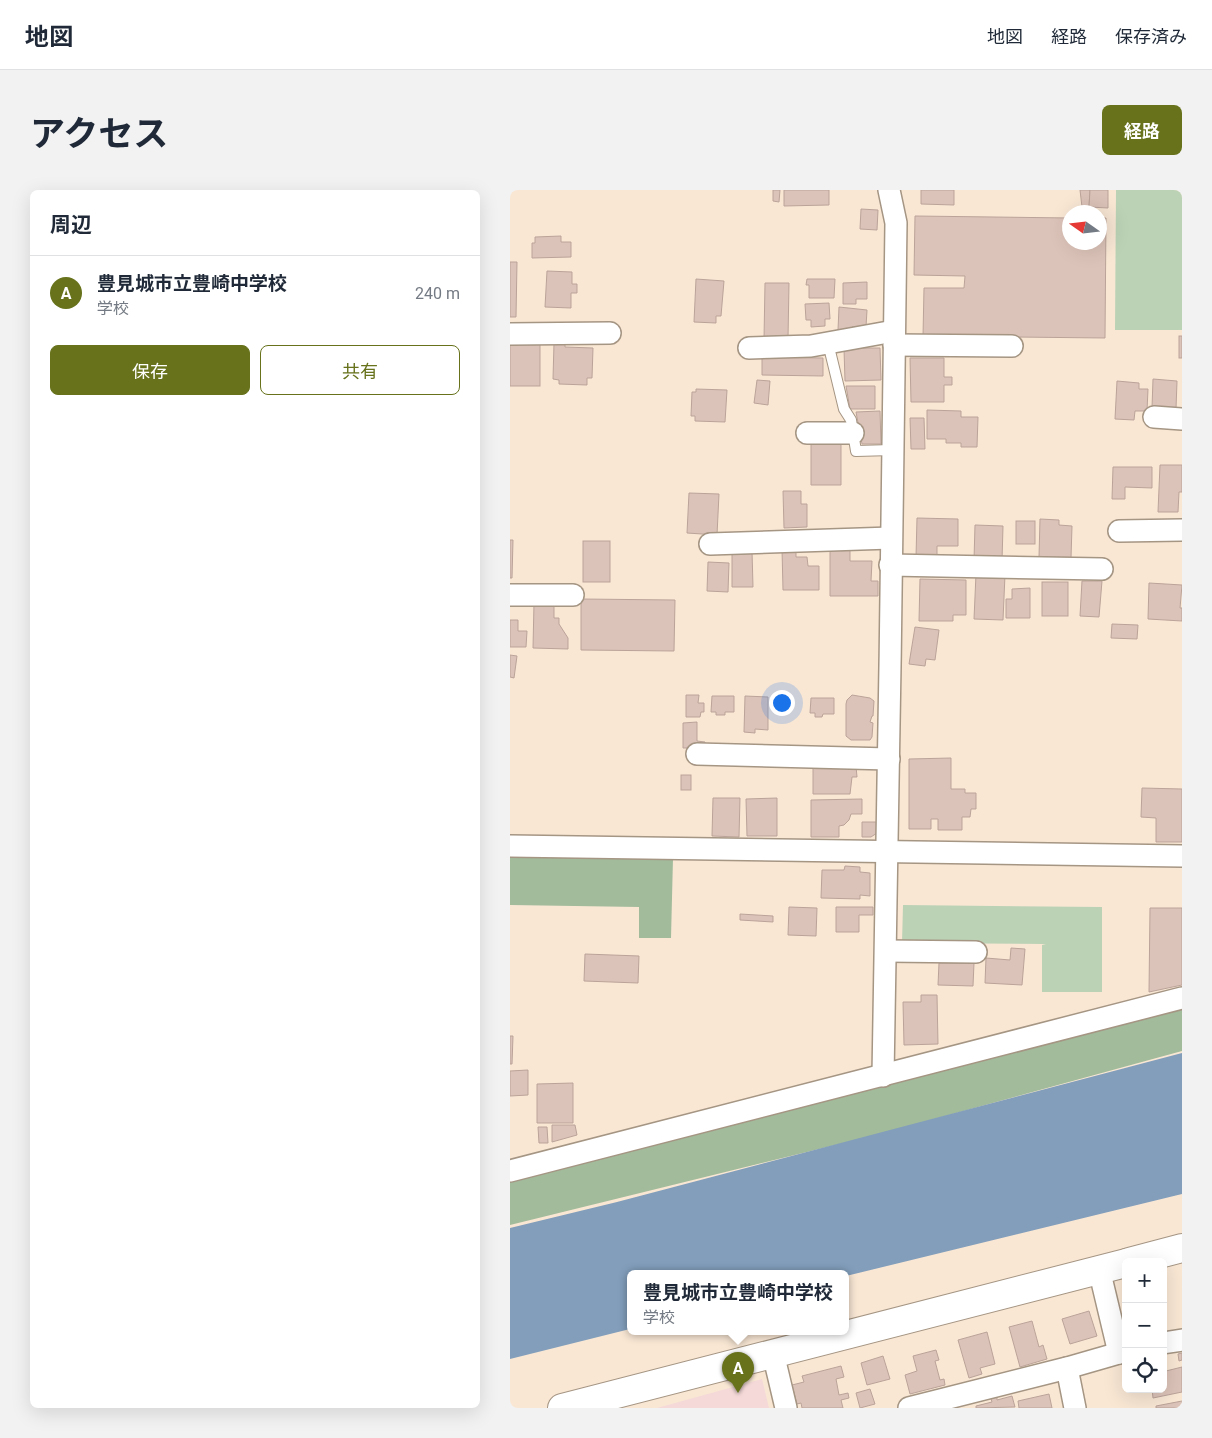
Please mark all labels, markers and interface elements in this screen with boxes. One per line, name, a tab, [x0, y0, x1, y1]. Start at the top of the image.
text: 地図	[25, 23, 73, 51]
text: 地図	[987, 26, 1023, 47]
text: 経路	[1051, 26, 1087, 47]
text: 保存済み	[1115, 26, 1187, 47]
button: 経路	[1102, 105, 1182, 155]
text: アクセス	[30, 114, 168, 155]
north arrow	[1062, 205, 1107, 250]
text: 周辺	[50, 213, 92, 237]
text: 豊見城市立豊崎中学校	[97, 272, 287, 295]
text: A	[61, 284, 71, 303]
text: 240 m	[415, 284, 460, 303]
text: 学校	[97, 299, 129, 318]
button: 保存	[50, 345, 250, 395]
button: 共有	[260, 345, 460, 395]
your location	[769, 690, 795, 716]
map controls	[1122, 1258, 1167, 1393]
button: +	[1122, 1258, 1167, 1303]
popup	[627, 1270, 849, 1335]
text: 豊見城市立豊崎中学校	[643, 1281, 833, 1304]
button: −	[1122, 1303, 1167, 1348]
text: 学校	[643, 1308, 675, 1327]
button: locate	[1122, 1348, 1167, 1393]
pin: A	[722, 1352, 754, 1393]

